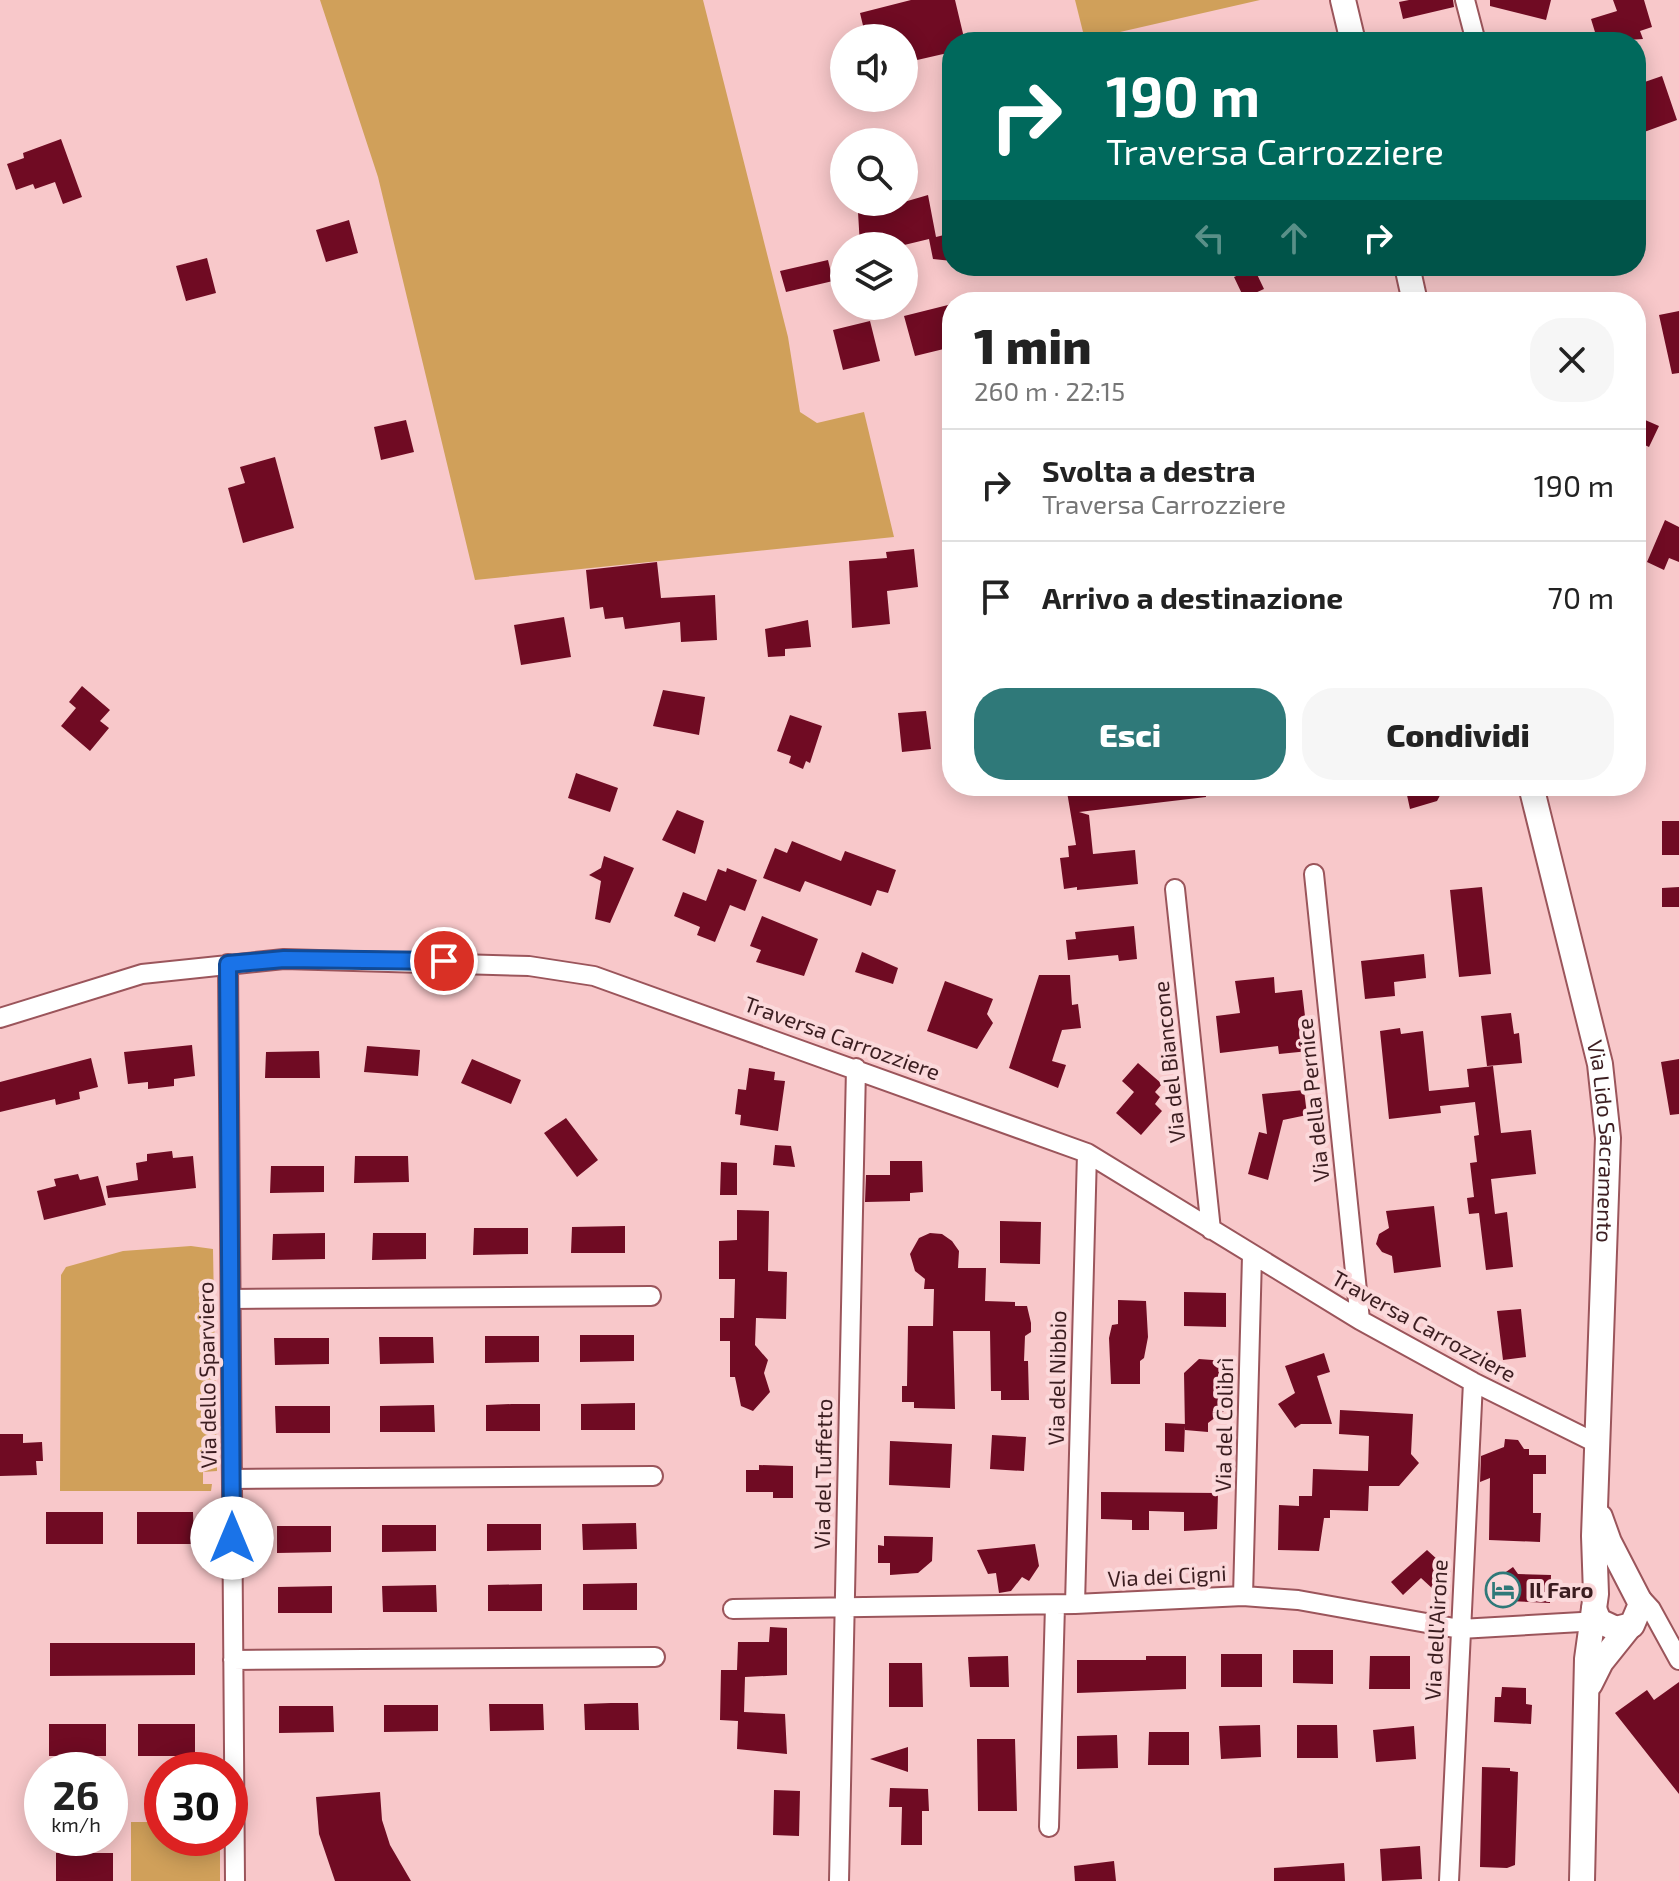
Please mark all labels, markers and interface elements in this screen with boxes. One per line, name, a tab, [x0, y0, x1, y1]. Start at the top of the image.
map controls	[830, 24, 918, 320]
button: sound	[830, 24, 918, 112]
text: 190 m	[1106, 61, 1260, 128]
icon: right	[974, 64, 1078, 168]
button: search	[830, 128, 918, 216]
text: Traversa Carrozziere	[1106, 129, 1444, 172]
icon: left	[1188, 216, 1232, 260]
icon: ahead	[1272, 216, 1316, 260]
icon: right	[1356, 216, 1400, 260]
button: layers	[830, 232, 918, 320]
text: 1 min	[974, 316, 1092, 374]
button: close	[1530, 318, 1614, 402]
text: 260 m · 22:15	[974, 375, 1125, 406]
text: Svolta a destra	[1042, 452, 1256, 488]
icon: right	[974, 463, 1018, 507]
text: 190 m	[1534, 467, 1614, 503]
text: Traversa Carrozziere	[1042, 488, 1286, 519]
icon: arrive	[974, 575, 1018, 619]
text: Arrivo a destinazione	[1042, 579, 1343, 615]
text: 70 m	[1548, 579, 1614, 615]
button: Esci	[974, 688, 1286, 780]
button: Condividi	[1302, 688, 1614, 780]
pin	[410, 927, 478, 995]
icon: arrive	[422, 939, 466, 983]
street label: Via del Biancone	[1147, 980, 1189, 1144]
street label: Traversa Carrozziere	[741, 990, 944, 1085]
street label: Via della Pernice	[1290, 1017, 1334, 1183]
street label: Via Lido Sacramento	[1583, 1037, 1622, 1243]
street label: Traversa Carrozziere	[1328, 1264, 1521, 1387]
street label: Via dello Sparviero	[191, 1281, 221, 1469]
street label: Via del Nibbio	[1042, 1310, 1070, 1446]
street label: Via del Colibrì	[1209, 1357, 1237, 1493]
street label: Via del Tuffetto	[808, 1398, 836, 1549]
position arrow	[190, 1496, 274, 1580]
street label: Via dei Cigni	[1107, 1559, 1227, 1591]
street label: Via dell'Airone	[1418, 1559, 1452, 1701]
hotel icon: Il Faro	[1484, 1571, 1522, 1609]
place label: Il Faro	[1529, 1576, 1593, 1602]
speed limit sign: 30	[144, 1752, 248, 1856]
text: 26	[53, 1770, 99, 1818]
text: km/h	[51, 1812, 101, 1836]

